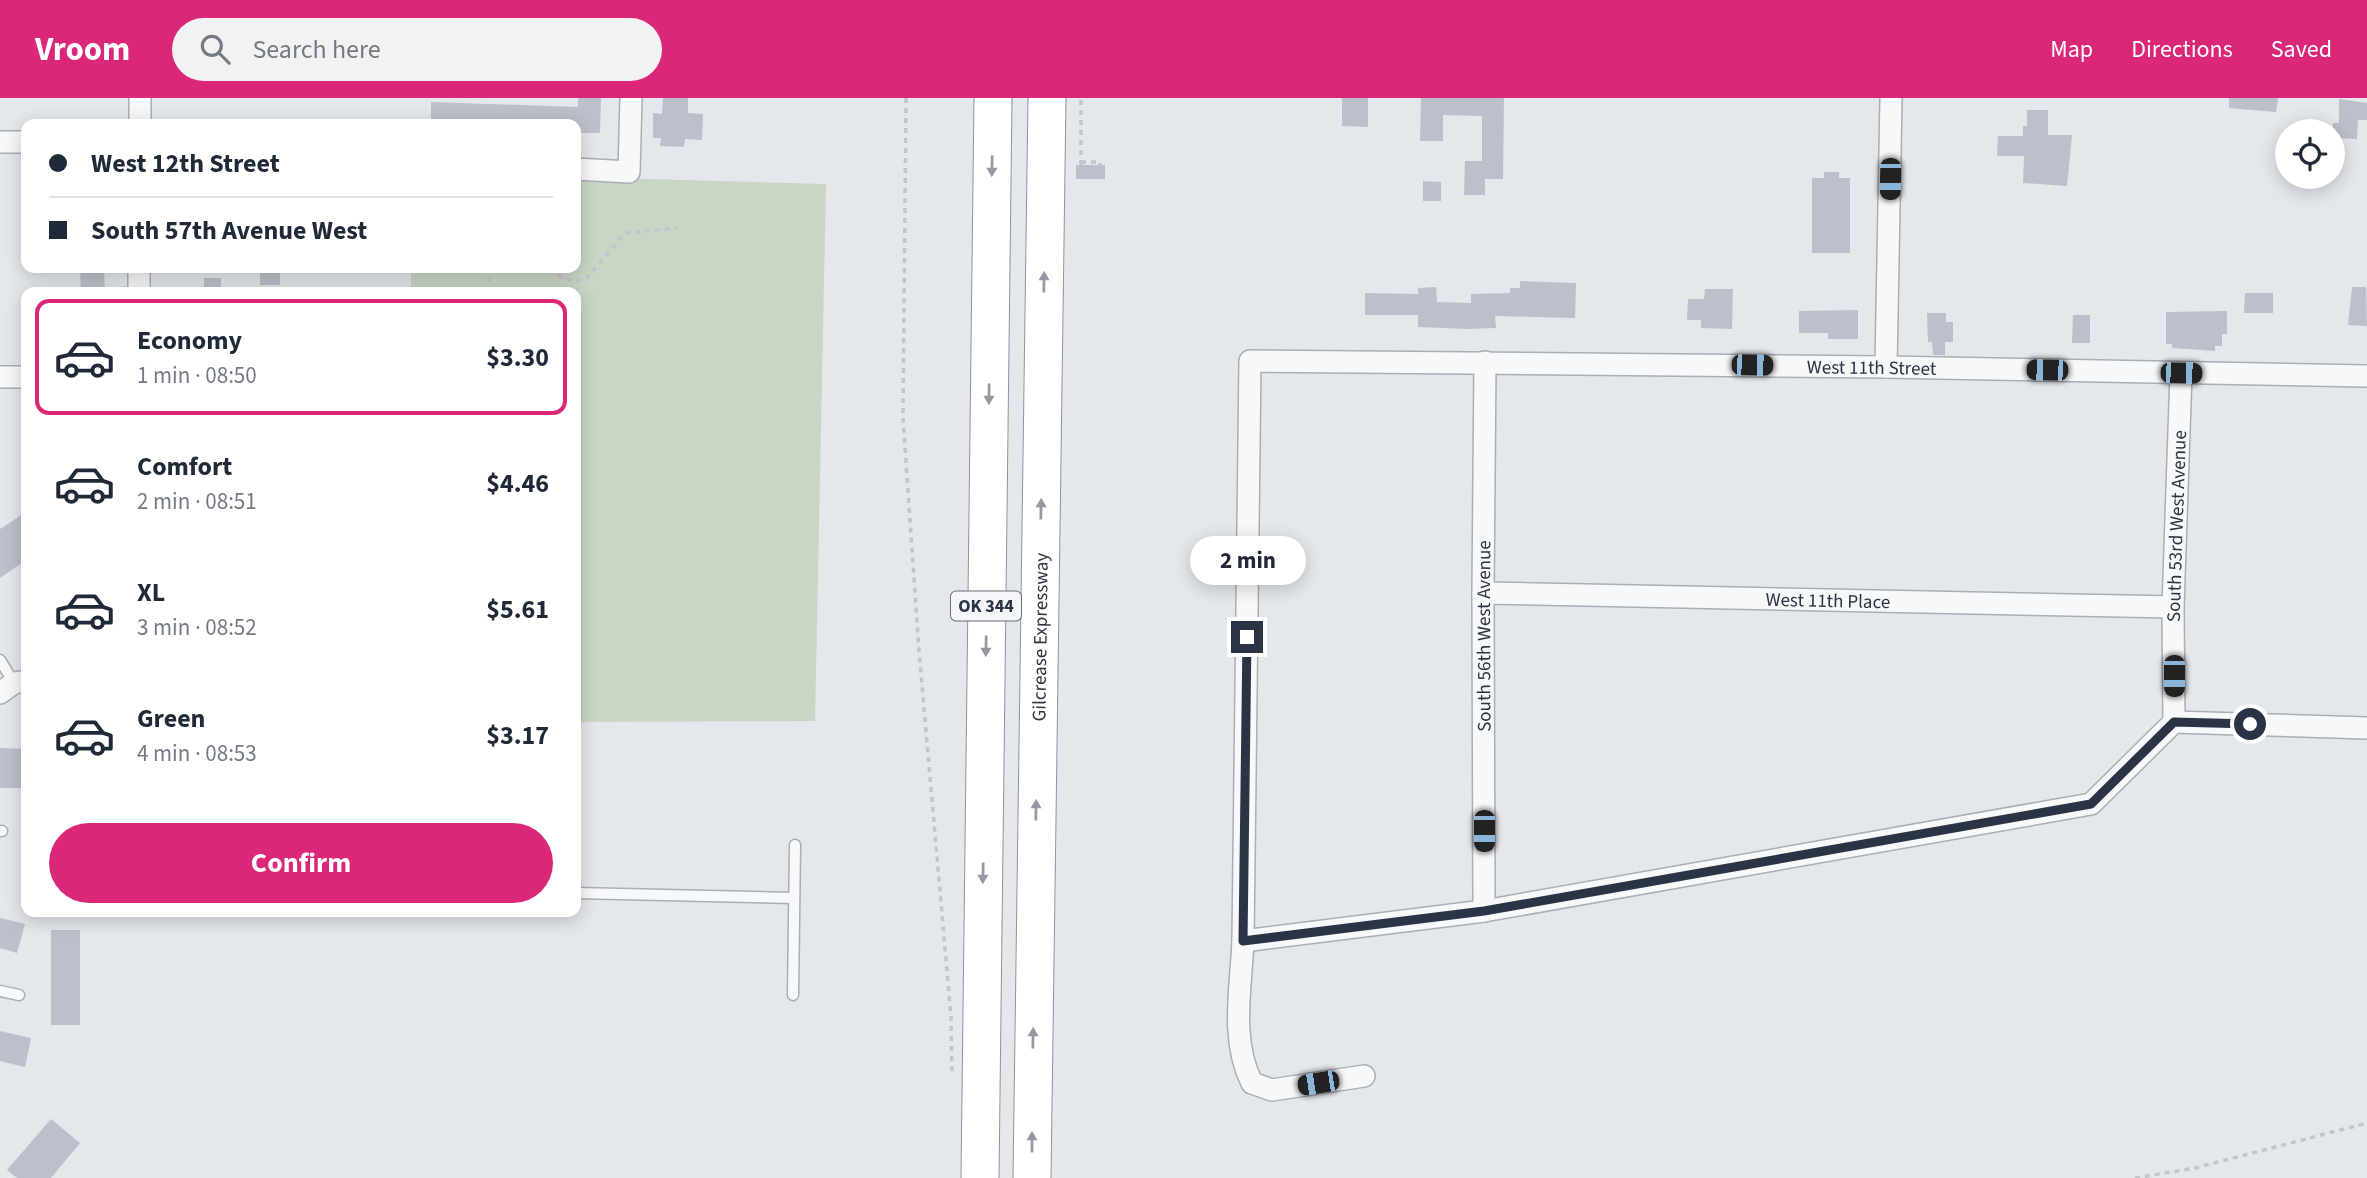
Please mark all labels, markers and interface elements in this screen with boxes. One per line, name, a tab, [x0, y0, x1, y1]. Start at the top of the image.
search box	[172, 18, 662, 81]
text: Vroom	[35, 26, 130, 73]
icon: search	[196, 30, 234, 68]
text: Search here	[252, 31, 381, 68]
text: Map	[2050, 32, 2093, 67]
text: Directions	[2131, 32, 2233, 67]
text: Saved	[2271, 32, 2332, 67]
map controls	[2275, 119, 2345, 189]
button: locate	[2275, 119, 2345, 189]
text: West 12th Street	[91, 145, 280, 182]
one-way arrow	[986, 155, 997, 177]
car	[1880, 158, 1901, 200]
text: South 57th Avenue West	[91, 212, 367, 249]
one-way arrow	[1038, 271, 1050, 293]
text: Economy	[137, 322, 242, 359]
icon: car	[53, 326, 116, 389]
text: $3.30	[486, 339, 549, 376]
car	[1731, 354, 1774, 376]
street label: West 11th Street	[1807, 354, 1937, 383]
text: 1 min · 08:50	[137, 359, 257, 392]
car	[2026, 359, 2069, 381]
car	[2160, 362, 2203, 384]
one-way arrow	[983, 383, 995, 405]
street label: South 53rd West Avenue	[2161, 430, 2194, 622]
text: Comfort	[137, 448, 232, 485]
icon: car	[53, 452, 116, 515]
text: $4.46	[486, 465, 549, 502]
text: 2 min · 08:51	[137, 485, 257, 518]
one-way arrow	[1035, 498, 1046, 520]
callout: 2 min	[1189, 536, 1305, 584]
street label: South 56th West Avenue	[1471, 540, 1498, 732]
text: 2 min	[1220, 544, 1276, 577]
street label: Gilcrease Expressway	[1026, 553, 1056, 722]
text: XL	[137, 574, 165, 611]
icon: car	[53, 578, 116, 641]
street label: West 11th Place	[1765, 587, 1890, 616]
text: $5.61	[486, 591, 549, 628]
road number: OK 344	[951, 592, 1021, 620]
text: 3 min · 08:52	[137, 611, 257, 644]
route end	[1231, 621, 1263, 653]
one-way arrow	[980, 635, 992, 657]
car	[2164, 655, 2185, 697]
text: Green	[137, 700, 205, 737]
icon: car	[53, 704, 116, 767]
route start	[2234, 708, 2266, 740]
text: $3.17	[486, 717, 549, 754]
text: 4 min · 08:53	[137, 737, 257, 770]
one-way arrow	[1031, 799, 1042, 821]
car	[1474, 810, 1495, 852]
button: Confirm	[49, 823, 553, 903]
one-way arrow	[978, 862, 989, 884]
one-way arrow	[1027, 1027, 1039, 1049]
car	[1296, 1069, 1341, 1097]
one-way arrow	[1026, 1131, 1038, 1153]

